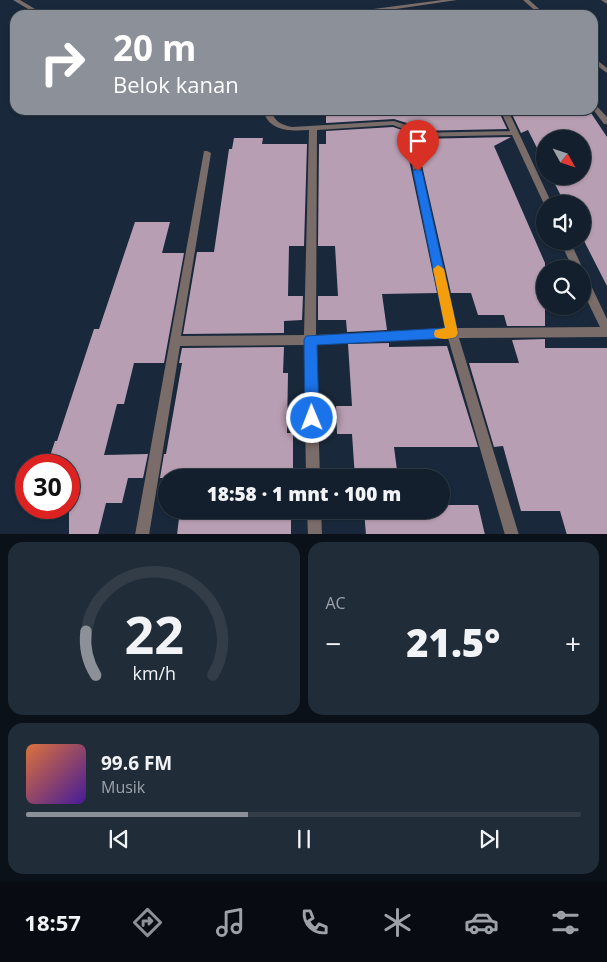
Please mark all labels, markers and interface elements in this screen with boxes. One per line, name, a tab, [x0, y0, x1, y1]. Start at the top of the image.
text: 20 m	[113, 24, 196, 71]
icon: right	[30, 30, 95, 95]
text: Belok kanan	[113, 69, 239, 99]
pin	[397, 120, 439, 171]
icon: arrive	[404, 127, 432, 155]
north arrow	[536, 130, 591, 185]
map controls	[536, 130, 591, 315]
button: sound	[536, 195, 591, 250]
button: search	[536, 260, 591, 315]
position arrow	[285, 391, 337, 443]
speed limit sign: 30	[15, 454, 80, 519]
text: 18:58 · 1 mnt · 100 m	[207, 481, 401, 507]
text: AC	[326, 592, 346, 614]
text: 22	[124, 598, 183, 669]
text: 21.5°	[406, 616, 500, 668]
text: −	[326, 624, 342, 662]
text: +	[565, 624, 581, 662]
text: km/h	[132, 661, 175, 685]
text: 99.6 FM	[101, 750, 172, 776]
text: Musik	[101, 776, 145, 798]
icon: previous	[105, 825, 133, 853]
icon: pause	[290, 825, 318, 853]
icon: next	[475, 825, 503, 853]
icon: directions	[130, 905, 165, 940]
icon: music	[213, 905, 248, 940]
icon: phone	[297, 905, 332, 940]
icon: climate	[380, 905, 415, 940]
icon: car	[464, 905, 499, 940]
icon: filters	[548, 905, 583, 940]
text: 18:57	[24, 907, 81, 937]

